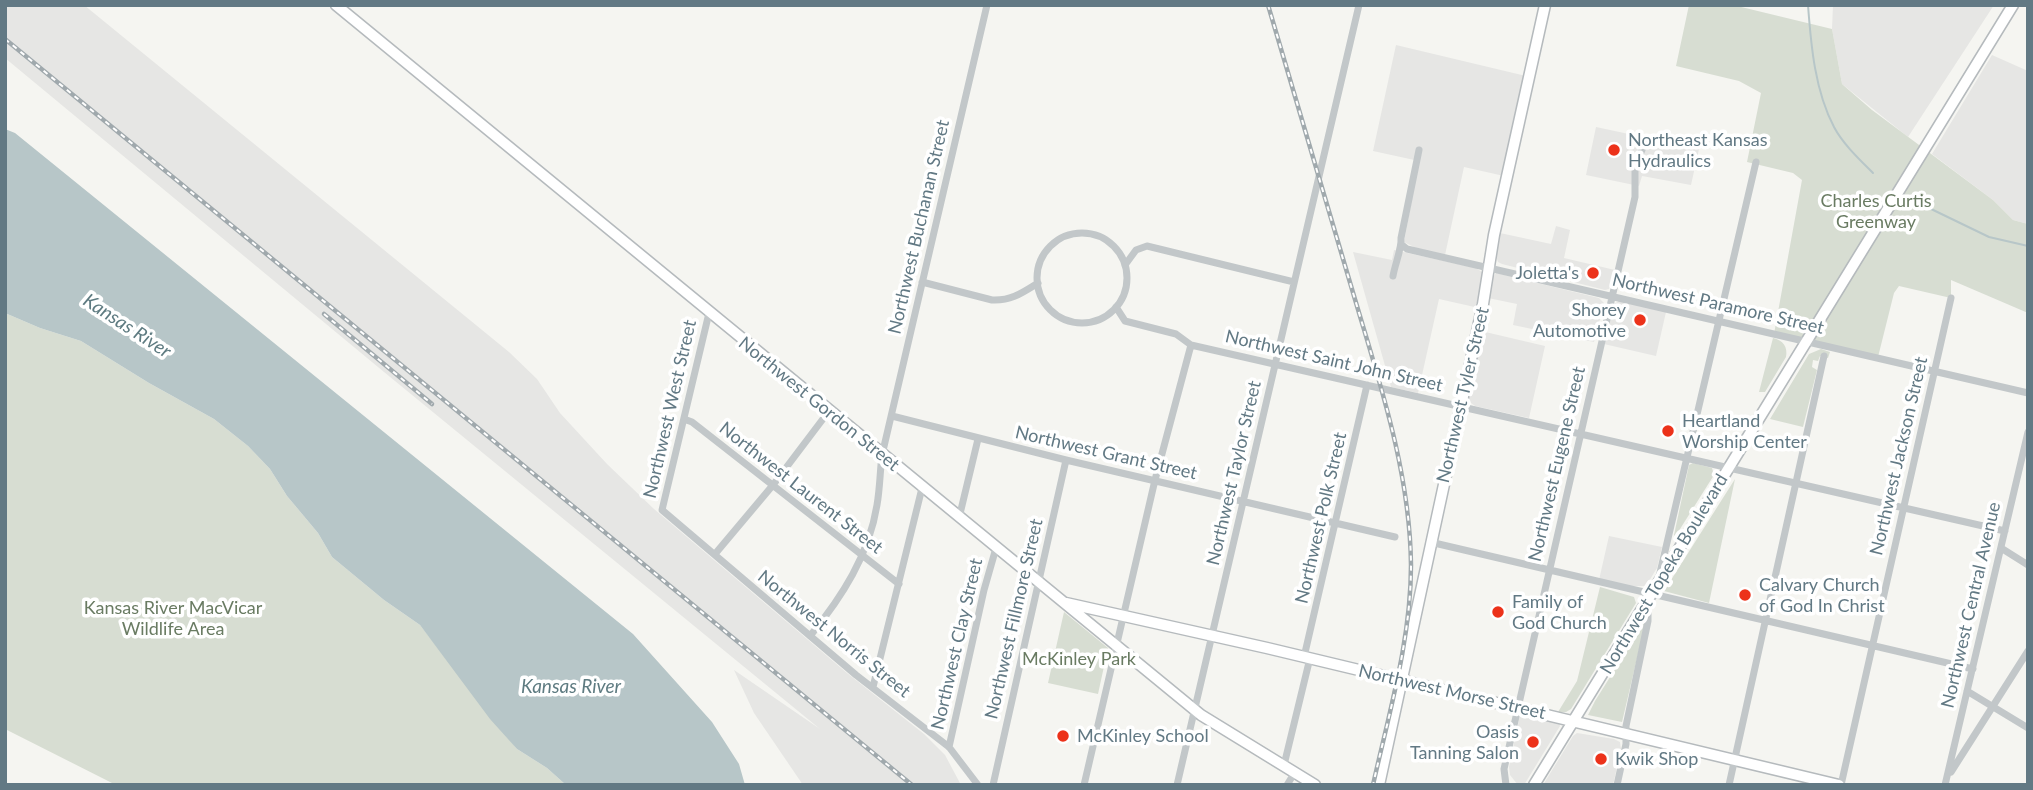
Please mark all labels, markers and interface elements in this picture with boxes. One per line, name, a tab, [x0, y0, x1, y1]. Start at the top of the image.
street label: Northwest Buchanan Street	[884, 118, 954, 336]
place label: Northeast Kansas Hydraulics	[1628, 129, 1767, 172]
marker: Northeast Kansas Hydraulics	[1606, 142, 1622, 158]
park label: Charles Curtis Greenway	[1820, 190, 1932, 232]
place label: Joletta's	[1515, 262, 1579, 284]
marker: Joletta's	[1585, 265, 1601, 281]
street label: Northwest Paramore Street	[1610, 269, 1826, 339]
water label: Kansas River	[79, 289, 175, 363]
place label: Shorey Automotive	[1533, 299, 1626, 342]
street label: Northwest Tyler Street	[1432, 305, 1494, 485]
marker: Shorey Automotive	[1632, 312, 1648, 328]
street label: Northwest West Street	[639, 318, 701, 500]
street label: Northwest Saint John Street	[1223, 325, 1445, 397]
street label: Northwest Gordon Street	[734, 332, 904, 476]
street label: Northwest Jackson Street	[1866, 355, 1932, 557]
street label: Northwest Eugene Street	[1524, 364, 1590, 564]
street label: Northwest Taylor Street	[1202, 379, 1266, 567]
place label: Heartland Worship Center	[1682, 410, 1807, 452]
street label: Northwest Laurent Street	[715, 418, 887, 558]
street label: Northwest Grant Street	[1013, 422, 1199, 484]
marker: Heartland Worship Center	[1660, 423, 1676, 439]
street label: Northwest Polk Street	[1291, 430, 1351, 606]
street label: Northwest Topeka Boulevard	[1596, 470, 1732, 678]
street label: Northwest Central Avenue	[1937, 500, 2005, 710]
street label: Northwest Fillmore Street	[980, 517, 1048, 721]
street label: Northwest Clay Street	[927, 556, 987, 732]
street label: Northwest Norris Street	[753, 566, 915, 702]
place label: Calvary Church of God In Christ	[1759, 574, 1885, 616]
marker: Calvary Church of God In Christ	[1737, 587, 1753, 603]
place label: Family of God Church	[1512, 591, 1607, 634]
park label: Kansas River MacVicar Wildlife Area	[84, 597, 262, 640]
marker: Family of God Church	[1490, 604, 1506, 620]
park label: McKinley Park	[1022, 648, 1136, 670]
street label: Northwest Morse Street	[1356, 660, 1548, 724]
water label: Kansas River	[521, 676, 621, 698]
place label: Oasis Tanning Salon	[1410, 721, 1519, 764]
place label: McKinley School	[1077, 725, 1209, 747]
marker: McKinley School	[1055, 728, 1071, 744]
marker: Oasis Tanning Salon	[1525, 734, 1541, 750]
place label: Kwik Shop	[1615, 748, 1698, 770]
marker: Kwik Shop	[1593, 751, 1609, 767]

